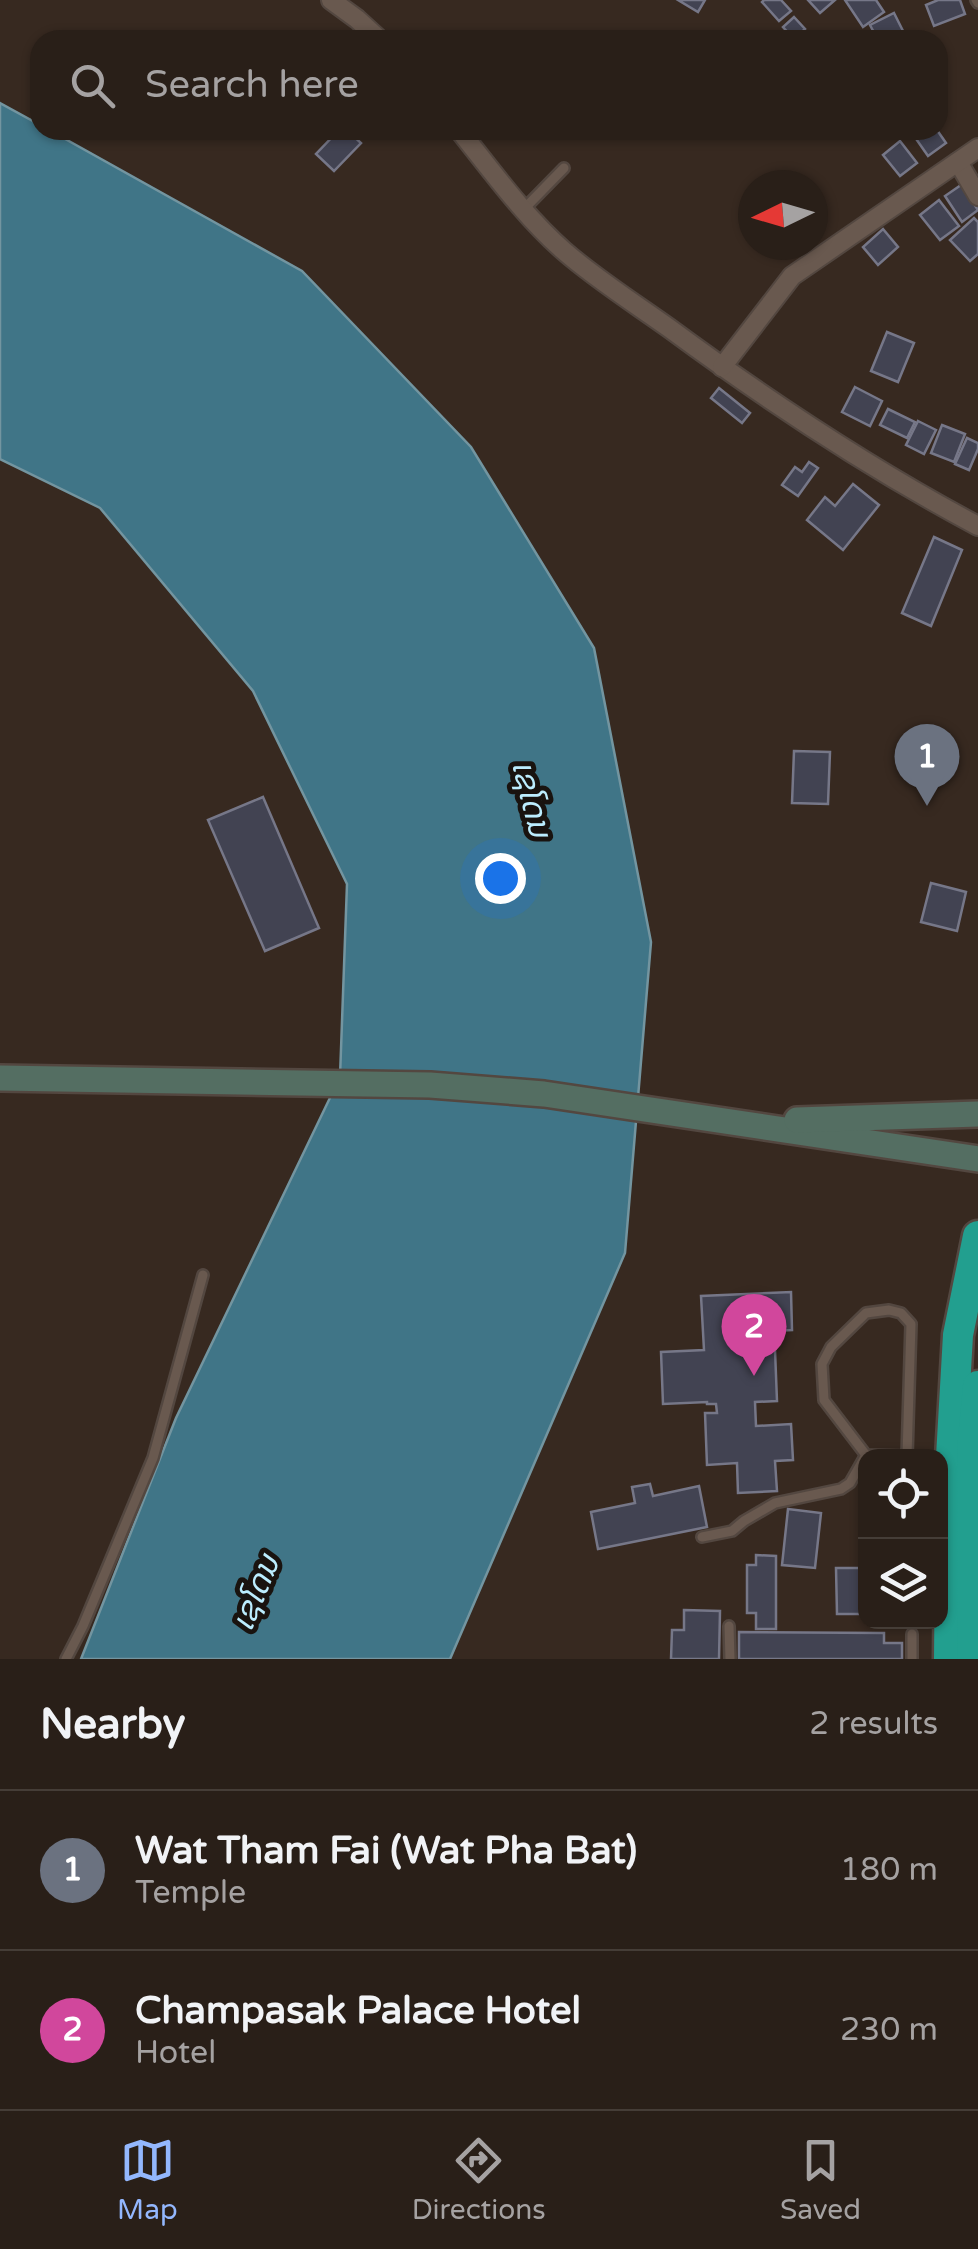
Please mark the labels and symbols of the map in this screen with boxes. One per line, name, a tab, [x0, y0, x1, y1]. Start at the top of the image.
north arrow	[738, 170, 828, 260]
pin: 1	[894, 724, 960, 806]
water label: ເຊໂດນ	[503, 757, 559, 844]
your location	[475, 853, 526, 904]
pin: 2	[722, 1294, 786, 1376]
water label: ເຊໂດນ	[224, 1548, 289, 1636]

